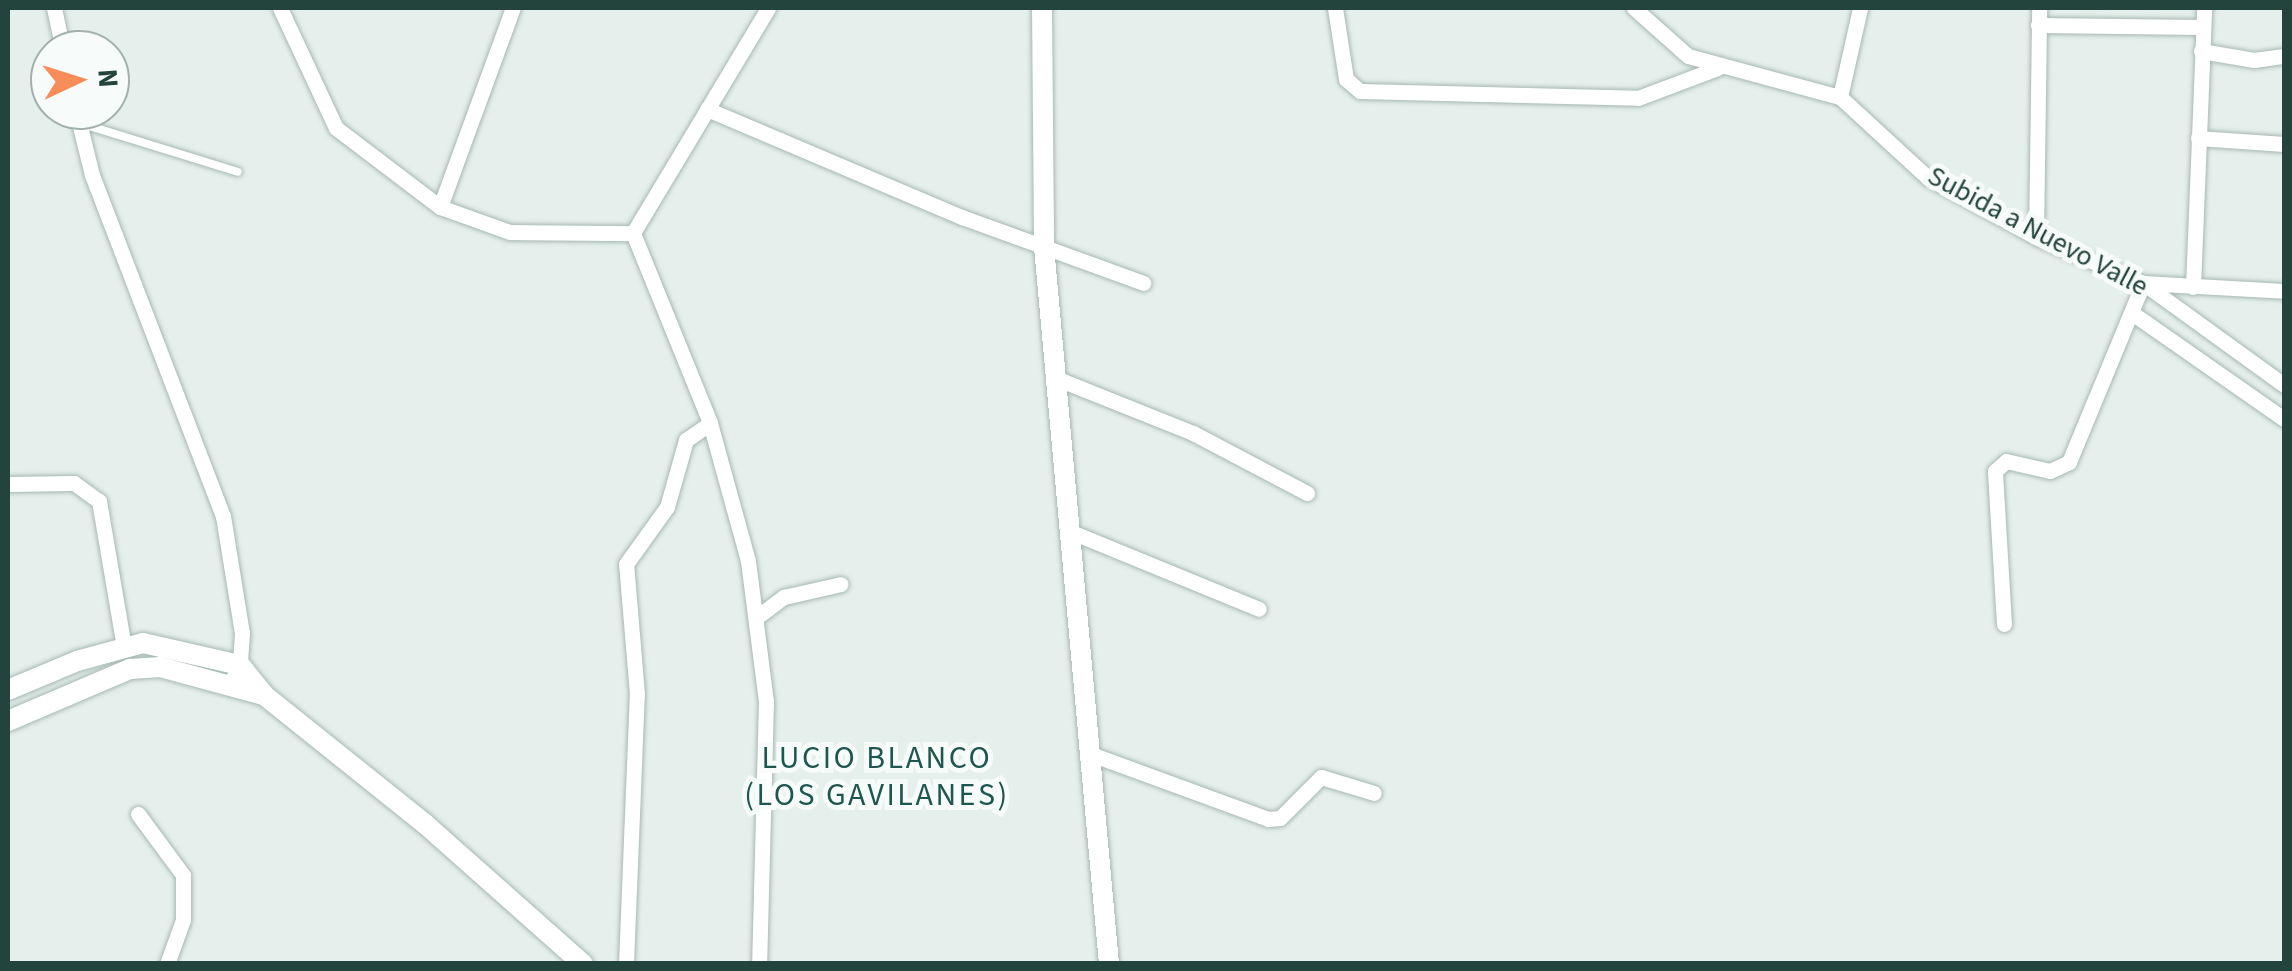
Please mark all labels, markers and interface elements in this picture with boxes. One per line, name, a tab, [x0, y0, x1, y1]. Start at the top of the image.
north arrow	[30, 30, 130, 130]
text: N	[87, 67, 129, 89]
street label: Subida a Nuevo Valle	[1922, 159, 2154, 303]
district label: LUCIO BLANCO (LOS GAVILANES)	[744, 740, 1010, 815]

